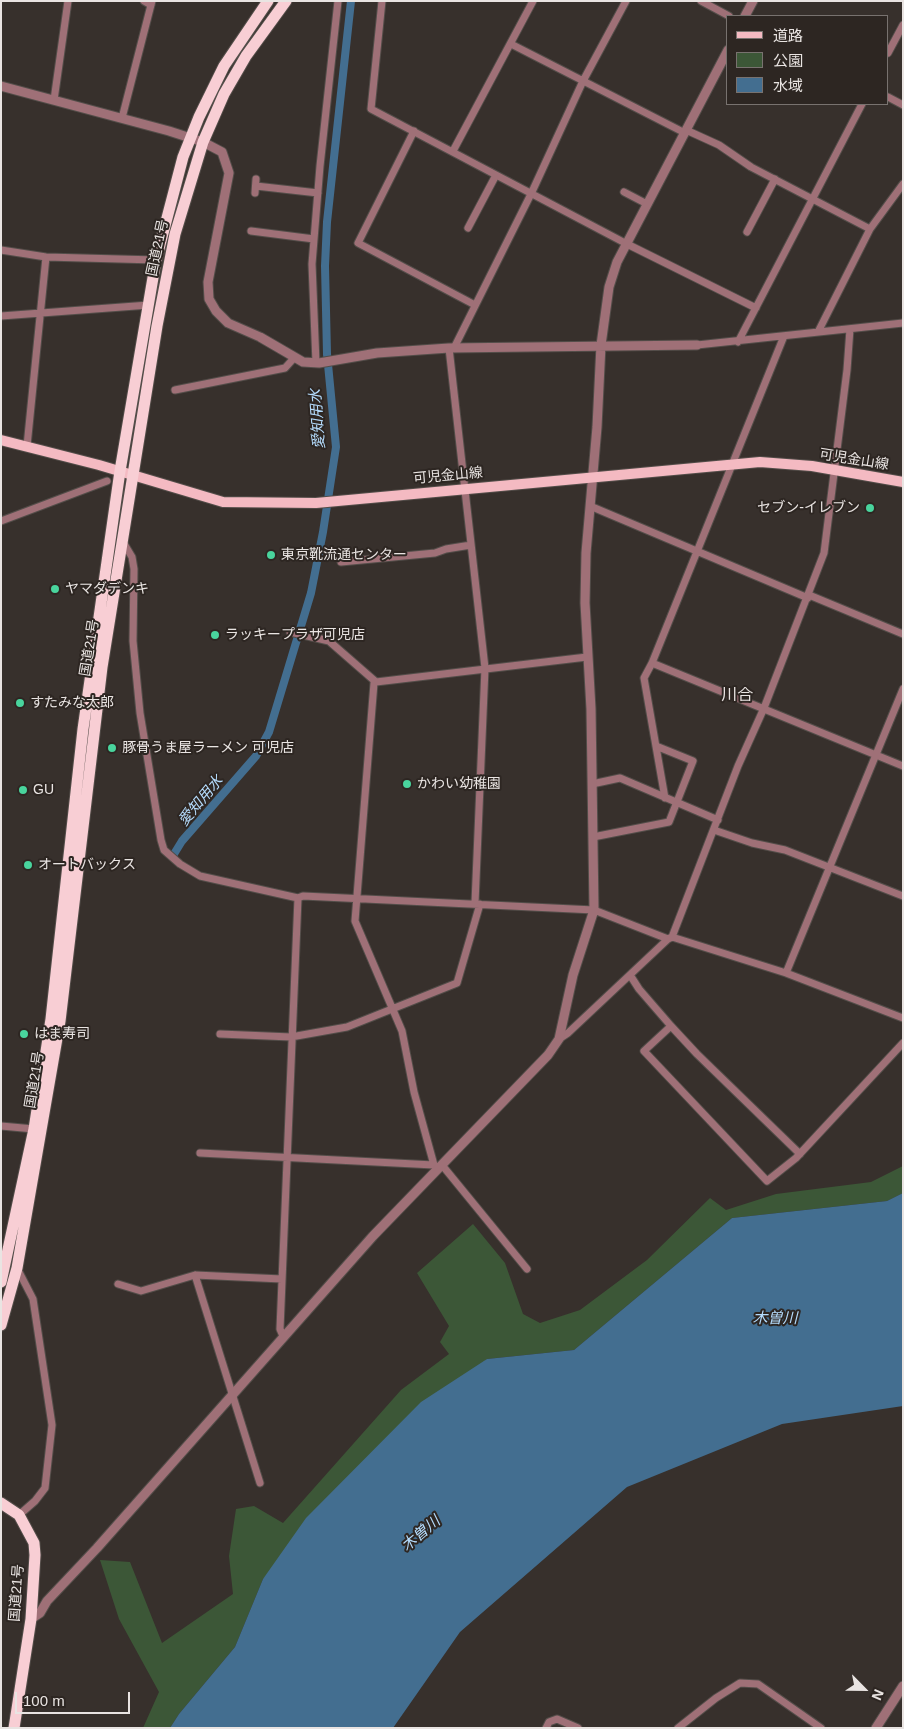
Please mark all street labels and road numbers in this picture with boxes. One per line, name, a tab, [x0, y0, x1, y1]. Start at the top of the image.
street label: 国道21号	[144, 218, 172, 278]
street label: 可児金山線	[818, 446, 890, 474]
street label: 可児金山線	[412, 465, 484, 487]
street label: 国道21号	[77, 618, 103, 678]
street label: 国道21号	[22, 1050, 48, 1110]
street label: 国道21号	[7, 1564, 27, 1622]

